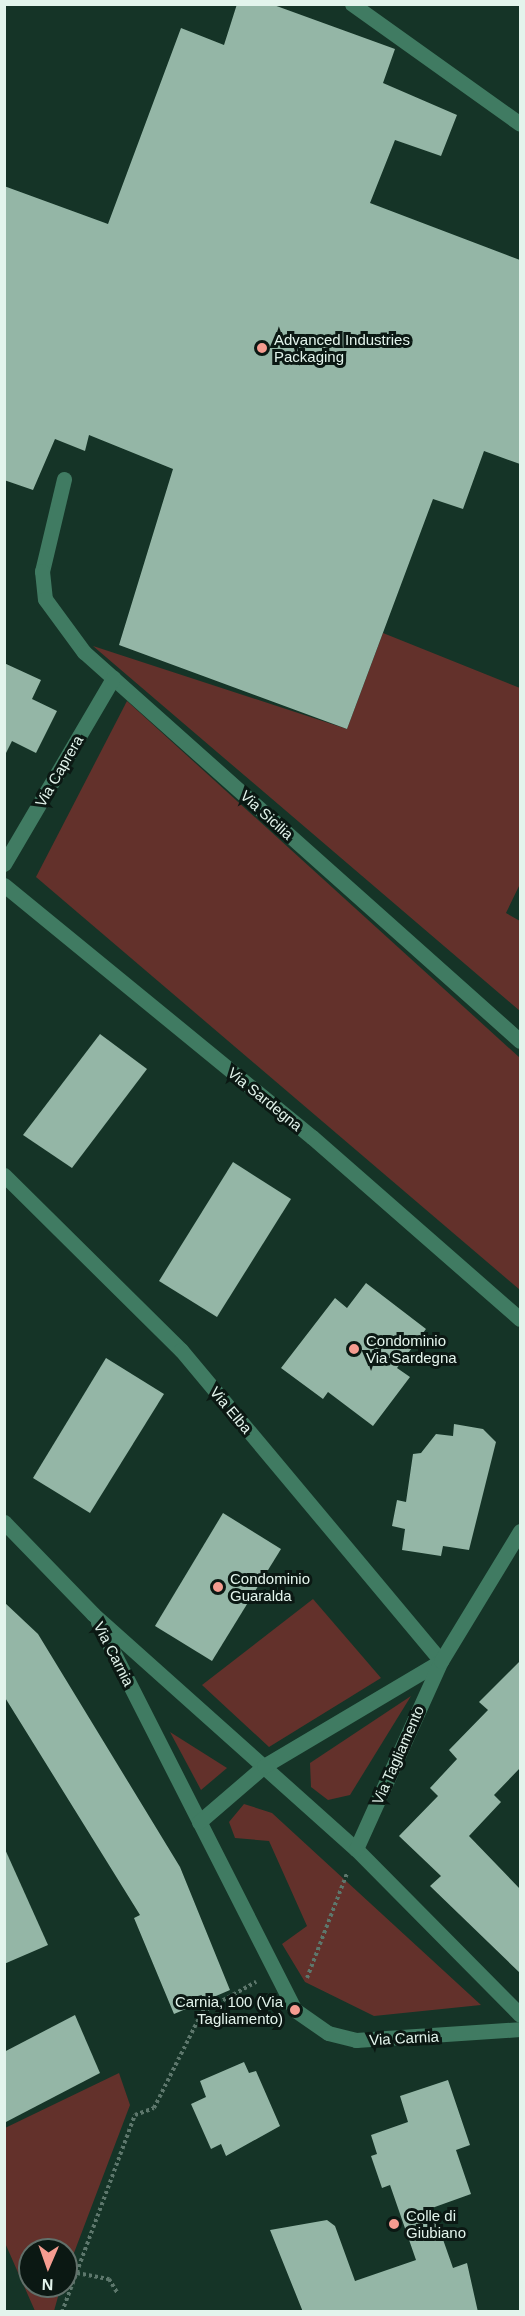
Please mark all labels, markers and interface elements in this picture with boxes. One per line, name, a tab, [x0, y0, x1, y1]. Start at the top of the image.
place label: Advanced Industries Packaging	[274, 330, 410, 365]
marker: Advanced Industries Packaging	[255, 341, 269, 355]
street label: Via Caprera	[31, 732, 87, 810]
street label: Via Sicilia	[237, 787, 297, 843]
street label: Via Sardegna	[224, 1063, 306, 1135]
place label: Condominio Via Sardegna	[366, 1331, 457, 1366]
marker: Condominio Via Sardegna	[347, 1342, 361, 1356]
street label: Via Elba	[206, 1383, 256, 1437]
place label: Condominio Guaralda	[230, 1569, 310, 1604]
marker: Condominio Guaralda	[211, 1580, 225, 1594]
street label: Via Carnia	[90, 1619, 138, 1689]
street label: Via Tagliamento	[368, 1703, 428, 1807]
place label: Carnia, 100 (Via Tagliamento)	[175, 1992, 283, 2027]
marker: Carnia, 100 (Via Tagliamento)	[288, 2003, 302, 2017]
street label: Via Carnia	[369, 2027, 439, 2049]
place label: Colle di Giubiano	[406, 2206, 466, 2241]
marker: Colle di Giubiano	[387, 2217, 401, 2231]
north arrow	[18, 2238, 78, 2298]
text: N	[41, 2276, 53, 2293]

